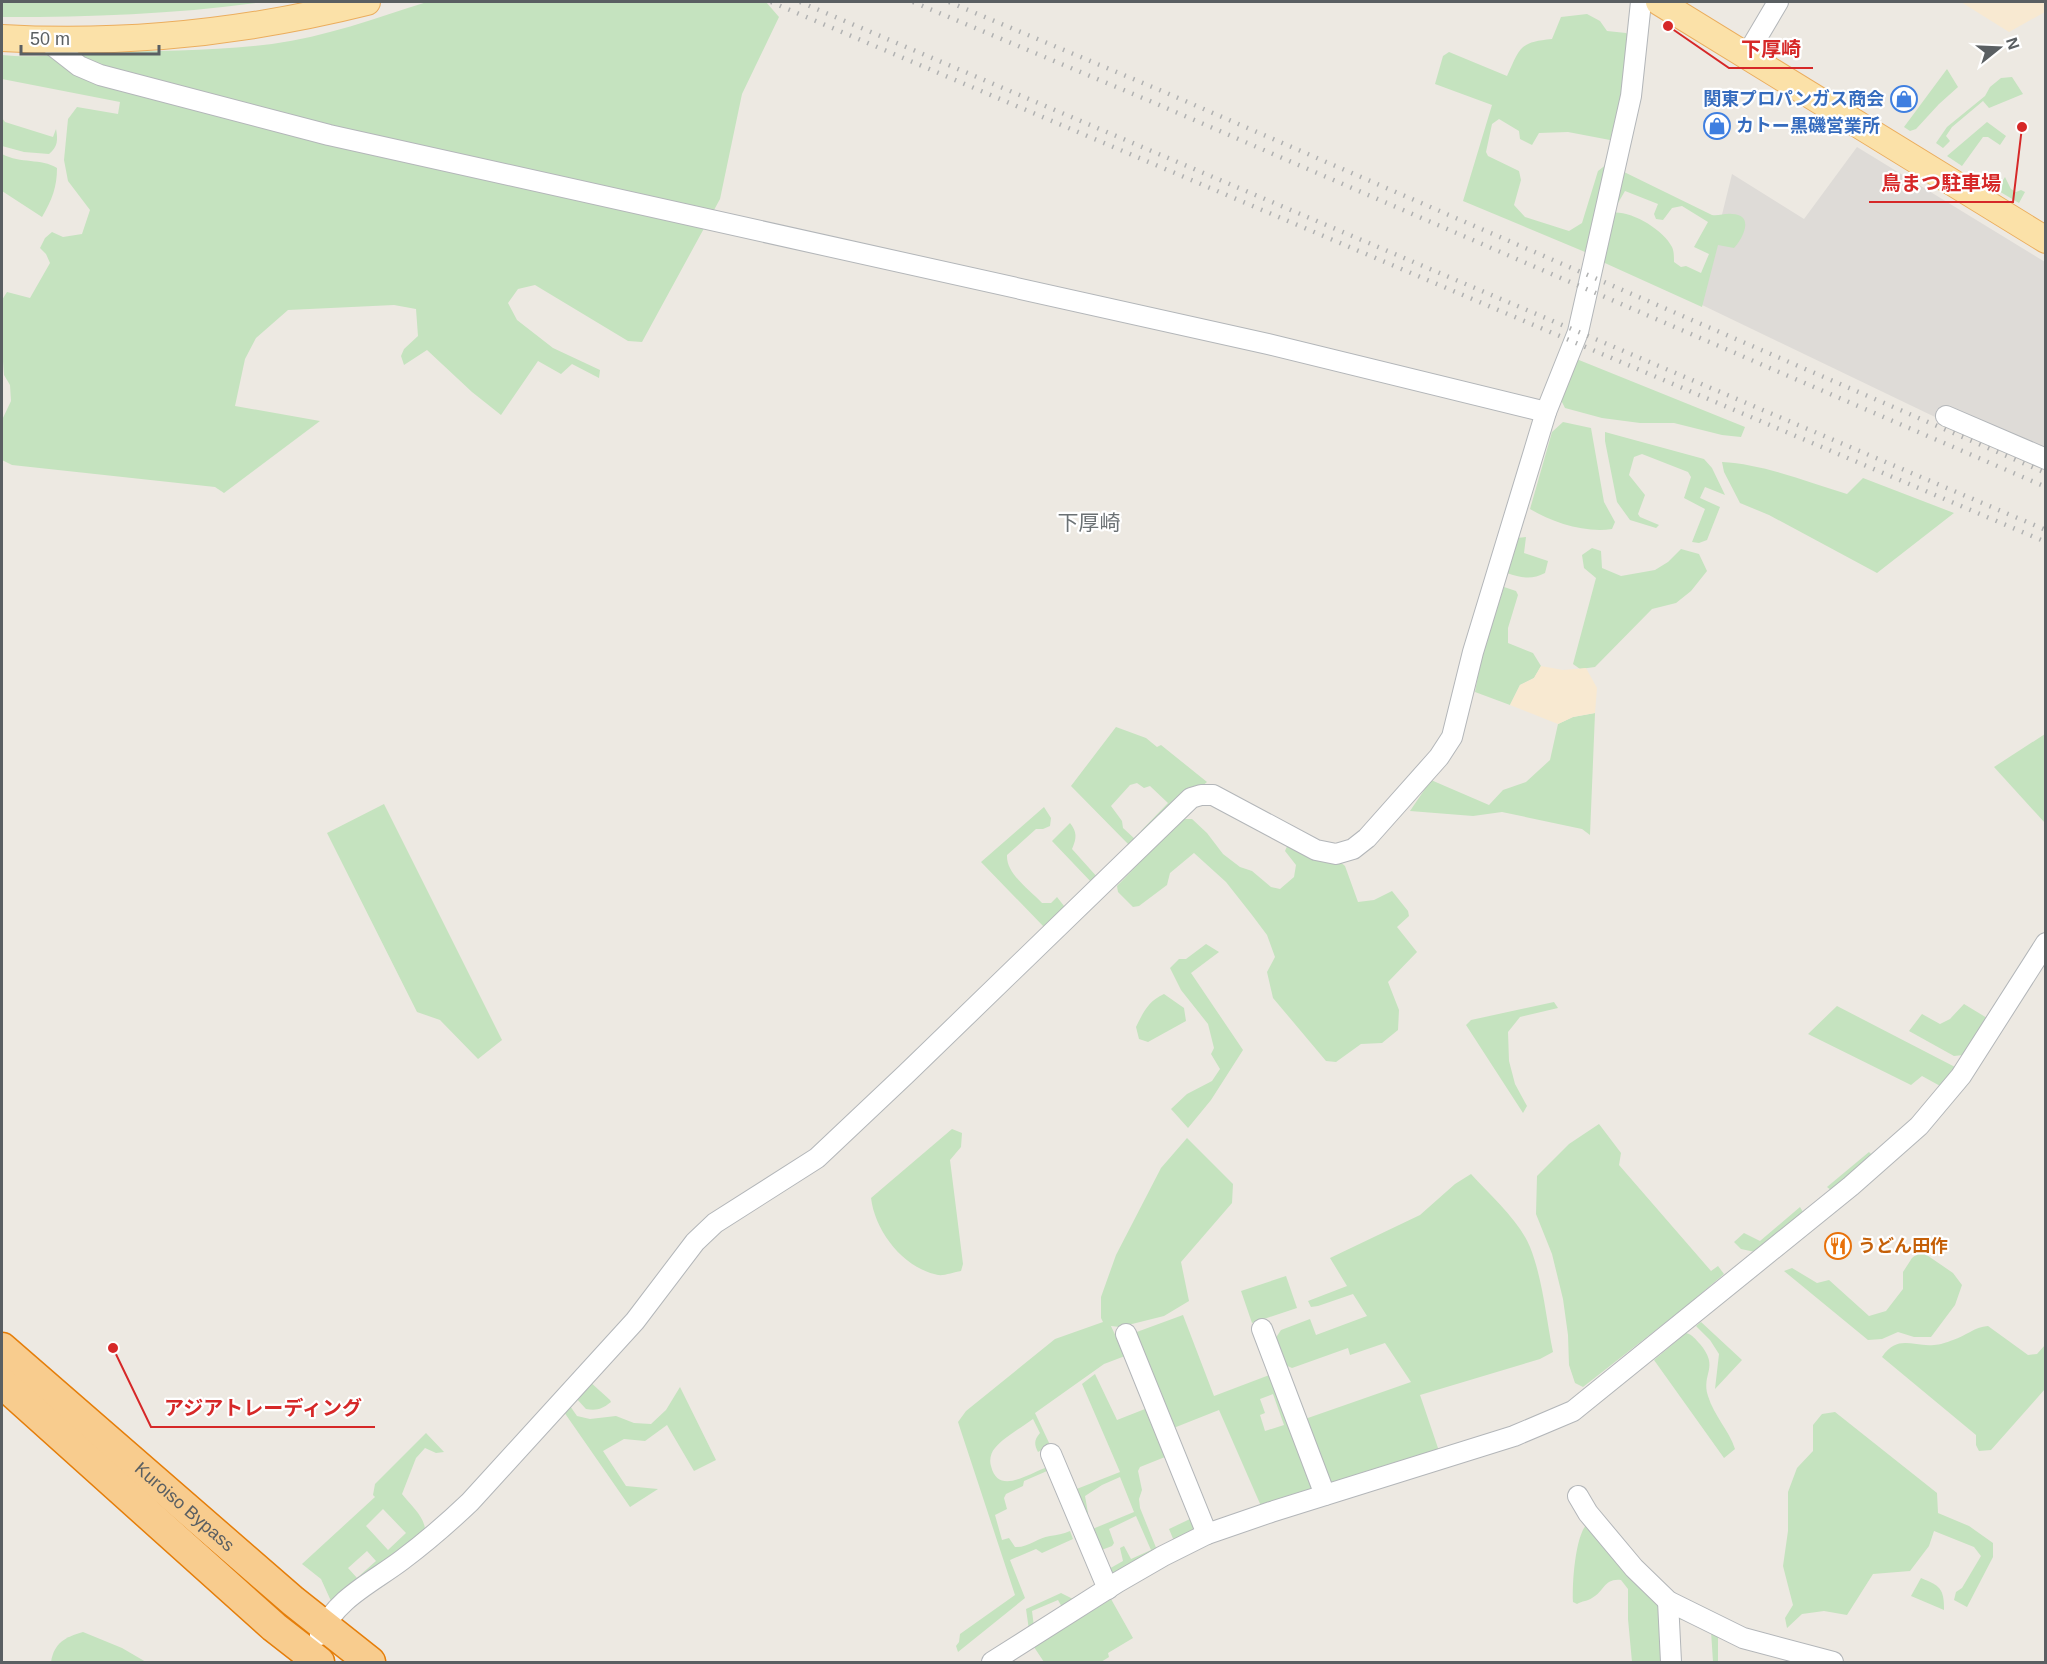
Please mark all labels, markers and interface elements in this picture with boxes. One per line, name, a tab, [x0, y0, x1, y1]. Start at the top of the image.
scale bar	[21, 18, 159, 56]
north arrow	[1969, 18, 2029, 78]
text: 50 m	[30, 29, 70, 49]
callout: 下厚崎	[1729, 30, 1813, 68]
text: N	[2003, 35, 2023, 52]
text: 下厚崎	[1741, 38, 1801, 60]
shop icon: 関東プロパンガス商会	[1889, 84, 1919, 114]
place label: 関東プロパンガス商会	[1703, 89, 1884, 109]
shop icon: カトー黒磯営業所	[1702, 111, 1732, 141]
place label: カトー黒磯営業所	[1736, 116, 1880, 136]
callout: 鳥まつ駐車場	[1869, 164, 2013, 202]
text: 鳥まつ駐車場	[1881, 172, 2001, 194]
district label: 下厚崎	[1058, 511, 1121, 534]
restaurant icon: うどん田作	[1823, 1231, 1853, 1261]
place label: うどん田作	[1858, 1236, 1948, 1256]
callout: アジアトレーディング	[151, 1389, 375, 1427]
text: アジアトレーディング	[164, 1397, 362, 1419]
street label: Kuroiso Bypass	[131, 1458, 238, 1555]

